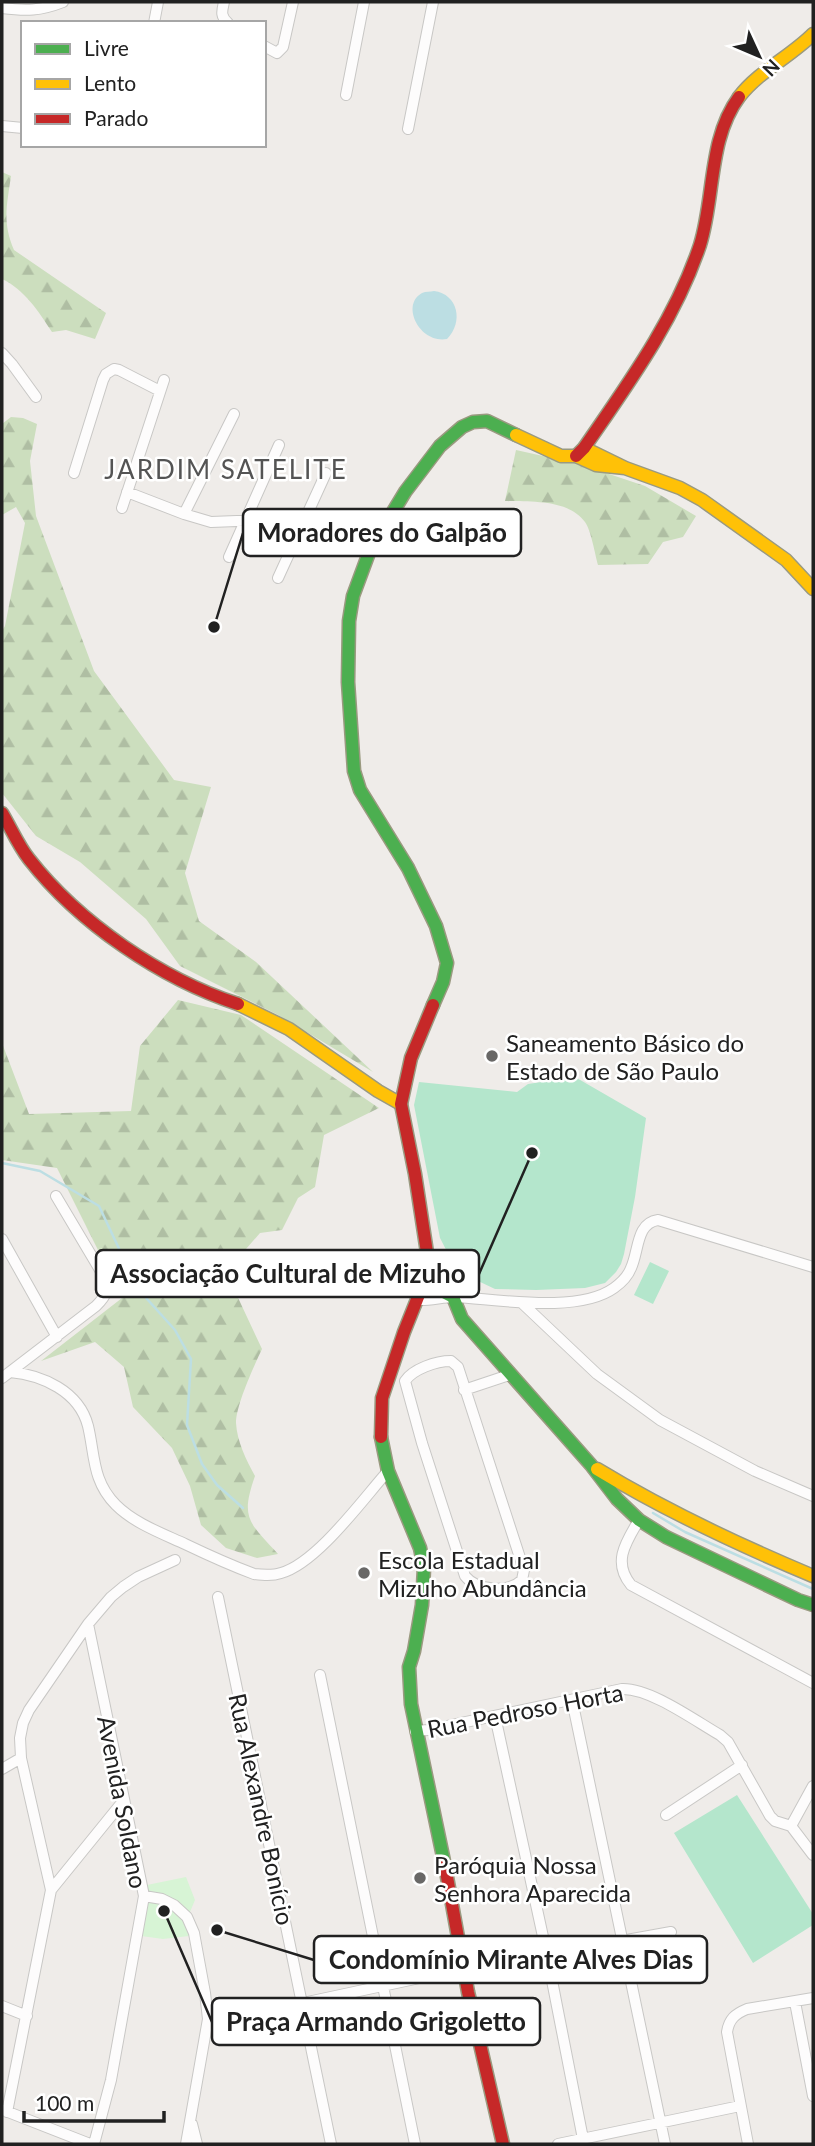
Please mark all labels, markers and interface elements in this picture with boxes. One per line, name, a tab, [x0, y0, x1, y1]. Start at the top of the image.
legend	[21, 21, 266, 147]
north arrow	[724, 21, 794, 91]
text: Livre	[84, 35, 129, 60]
text: N	[758, 55, 785, 81]
text: Lento	[84, 70, 136, 95]
text: Parado	[84, 105, 148, 130]
district label: JARDIM SATELITE	[104, 453, 348, 485]
callout: Moradores do Galpão	[243, 509, 521, 556]
text: Moradores do Galpão	[257, 516, 507, 548]
place label: Saneamento Básico do Estado de São Paulo	[506, 1028, 744, 1085]
marker: Saneamento Básico do Estado de São Paulo	[484, 1048, 500, 1064]
callout: Associação Cultural de Mizuho	[96, 1250, 479, 1297]
text: Associação Cultural de Mizuho	[109, 1257, 466, 1289]
place label: Escola Estadual Mizuho Abundância	[378, 1545, 587, 1602]
marker: Escola Estadual Mizuho Abundância	[356, 1565, 372, 1581]
street label: Rua Pedroso Horta	[425, 1677, 625, 1743]
street label: Rua Alexandre Bonício	[223, 1690, 301, 1928]
street label: Avenida Soldano	[92, 1713, 154, 1891]
place label: Paróquia Nossa Senhora Aparecida	[434, 1850, 631, 1907]
marker: Paróquia Nossa Senhora Aparecida	[412, 1870, 428, 1886]
callout: Condomínio Mirante Alves Dias	[314, 1936, 707, 1983]
text: Condomínio Mirante Alves Dias	[329, 1943, 693, 1975]
callout: Praça Armando Grigoletto	[212, 1998, 540, 2045]
text: Praça Armando Grigoletto	[226, 2005, 526, 2037]
scale bar	[24, 2080, 164, 2124]
text: 100 m	[35, 2090, 94, 2115]

